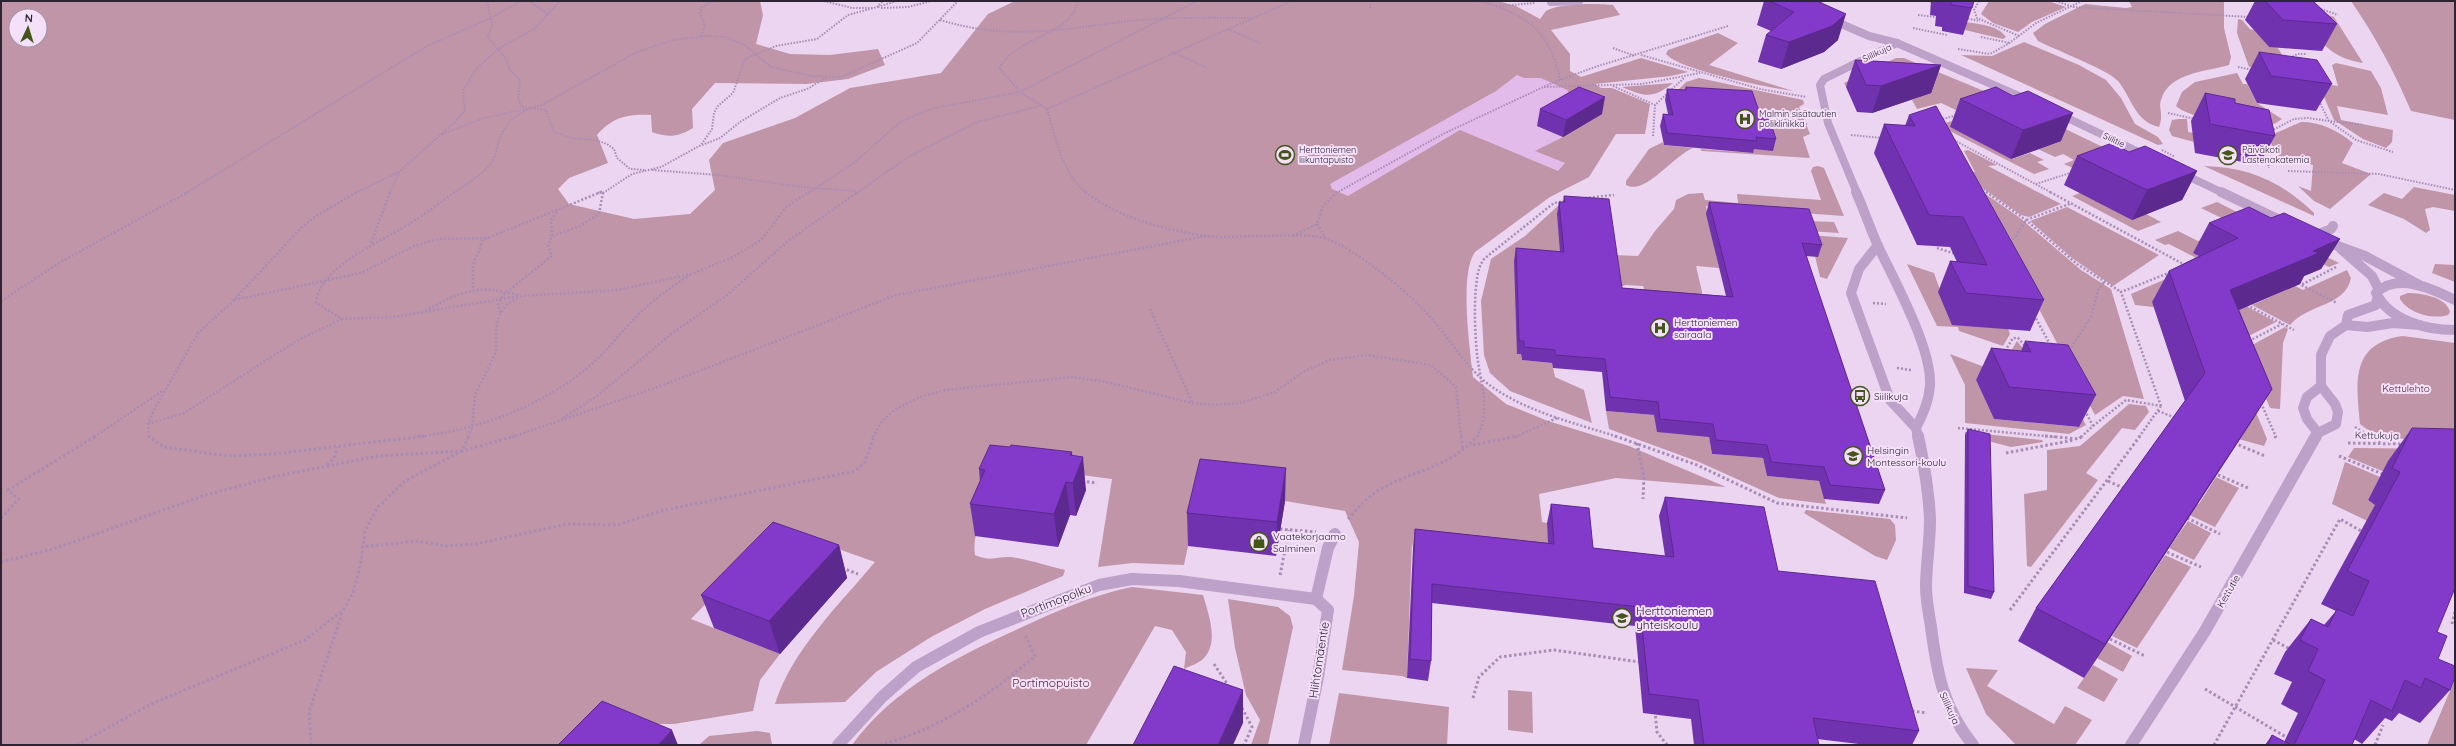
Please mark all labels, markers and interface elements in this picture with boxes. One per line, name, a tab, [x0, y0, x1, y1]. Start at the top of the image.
north arrow	[8, 8, 48, 48]
text: N	[24, 11, 33, 25]
street label: Siilikuja	[1861, 41, 1893, 64]
hospital icon: Malmin sisätautien poliklinikka	[1734, 108, 1756, 130]
place label: Malmin sisätautien poliklinikka	[1759, 108, 1836, 129]
street label: Siilitie	[2101, 130, 2127, 149]
sports icon: Herttoniemen liikuntapuisto	[1274, 144, 1296, 166]
place label: Herttoniemen liikuntapuisto	[1299, 144, 1356, 165]
school or university icon: Päiväkoti Lastenakatemia	[2217, 144, 2239, 166]
place label: Päiväkoti Lastenakatemia	[2242, 144, 2309, 165]
place label: Herttoniemen sairaala	[1674, 316, 1738, 341]
hospital icon: Herttoniemen sairaala	[1649, 317, 1671, 339]
park label: Kettulehto	[2382, 382, 2430, 395]
bus stop icon: Siilikuja	[1849, 385, 1871, 407]
place label: Siilikuja	[1874, 390, 1908, 403]
street label: Kettukuja	[2355, 429, 2399, 442]
place label: Helsingin Montessori-koulu	[1867, 444, 1946, 469]
school or university icon: Helsingin Montessori-koulu	[1842, 445, 1864, 467]
place label: Vaatekorjaamo Salminen	[1273, 530, 1346, 555]
shop icon: Vaatekorjaamo Salminen	[1248, 531, 1270, 553]
street label: Kettutie	[2214, 572, 2243, 610]
street label: Portimopolku	[1018, 580, 1093, 621]
place label: Herttoniemen yhteiskoulu	[1636, 603, 1712, 632]
school or university icon: Herttoniemen yhteiskoulu	[1611, 607, 1633, 629]
street label: Hiihtomäentie	[1305, 620, 1332, 699]
park label: Portimopuisto	[1012, 675, 1090, 690]
street label: Siilikuja	[1936, 690, 1963, 726]

